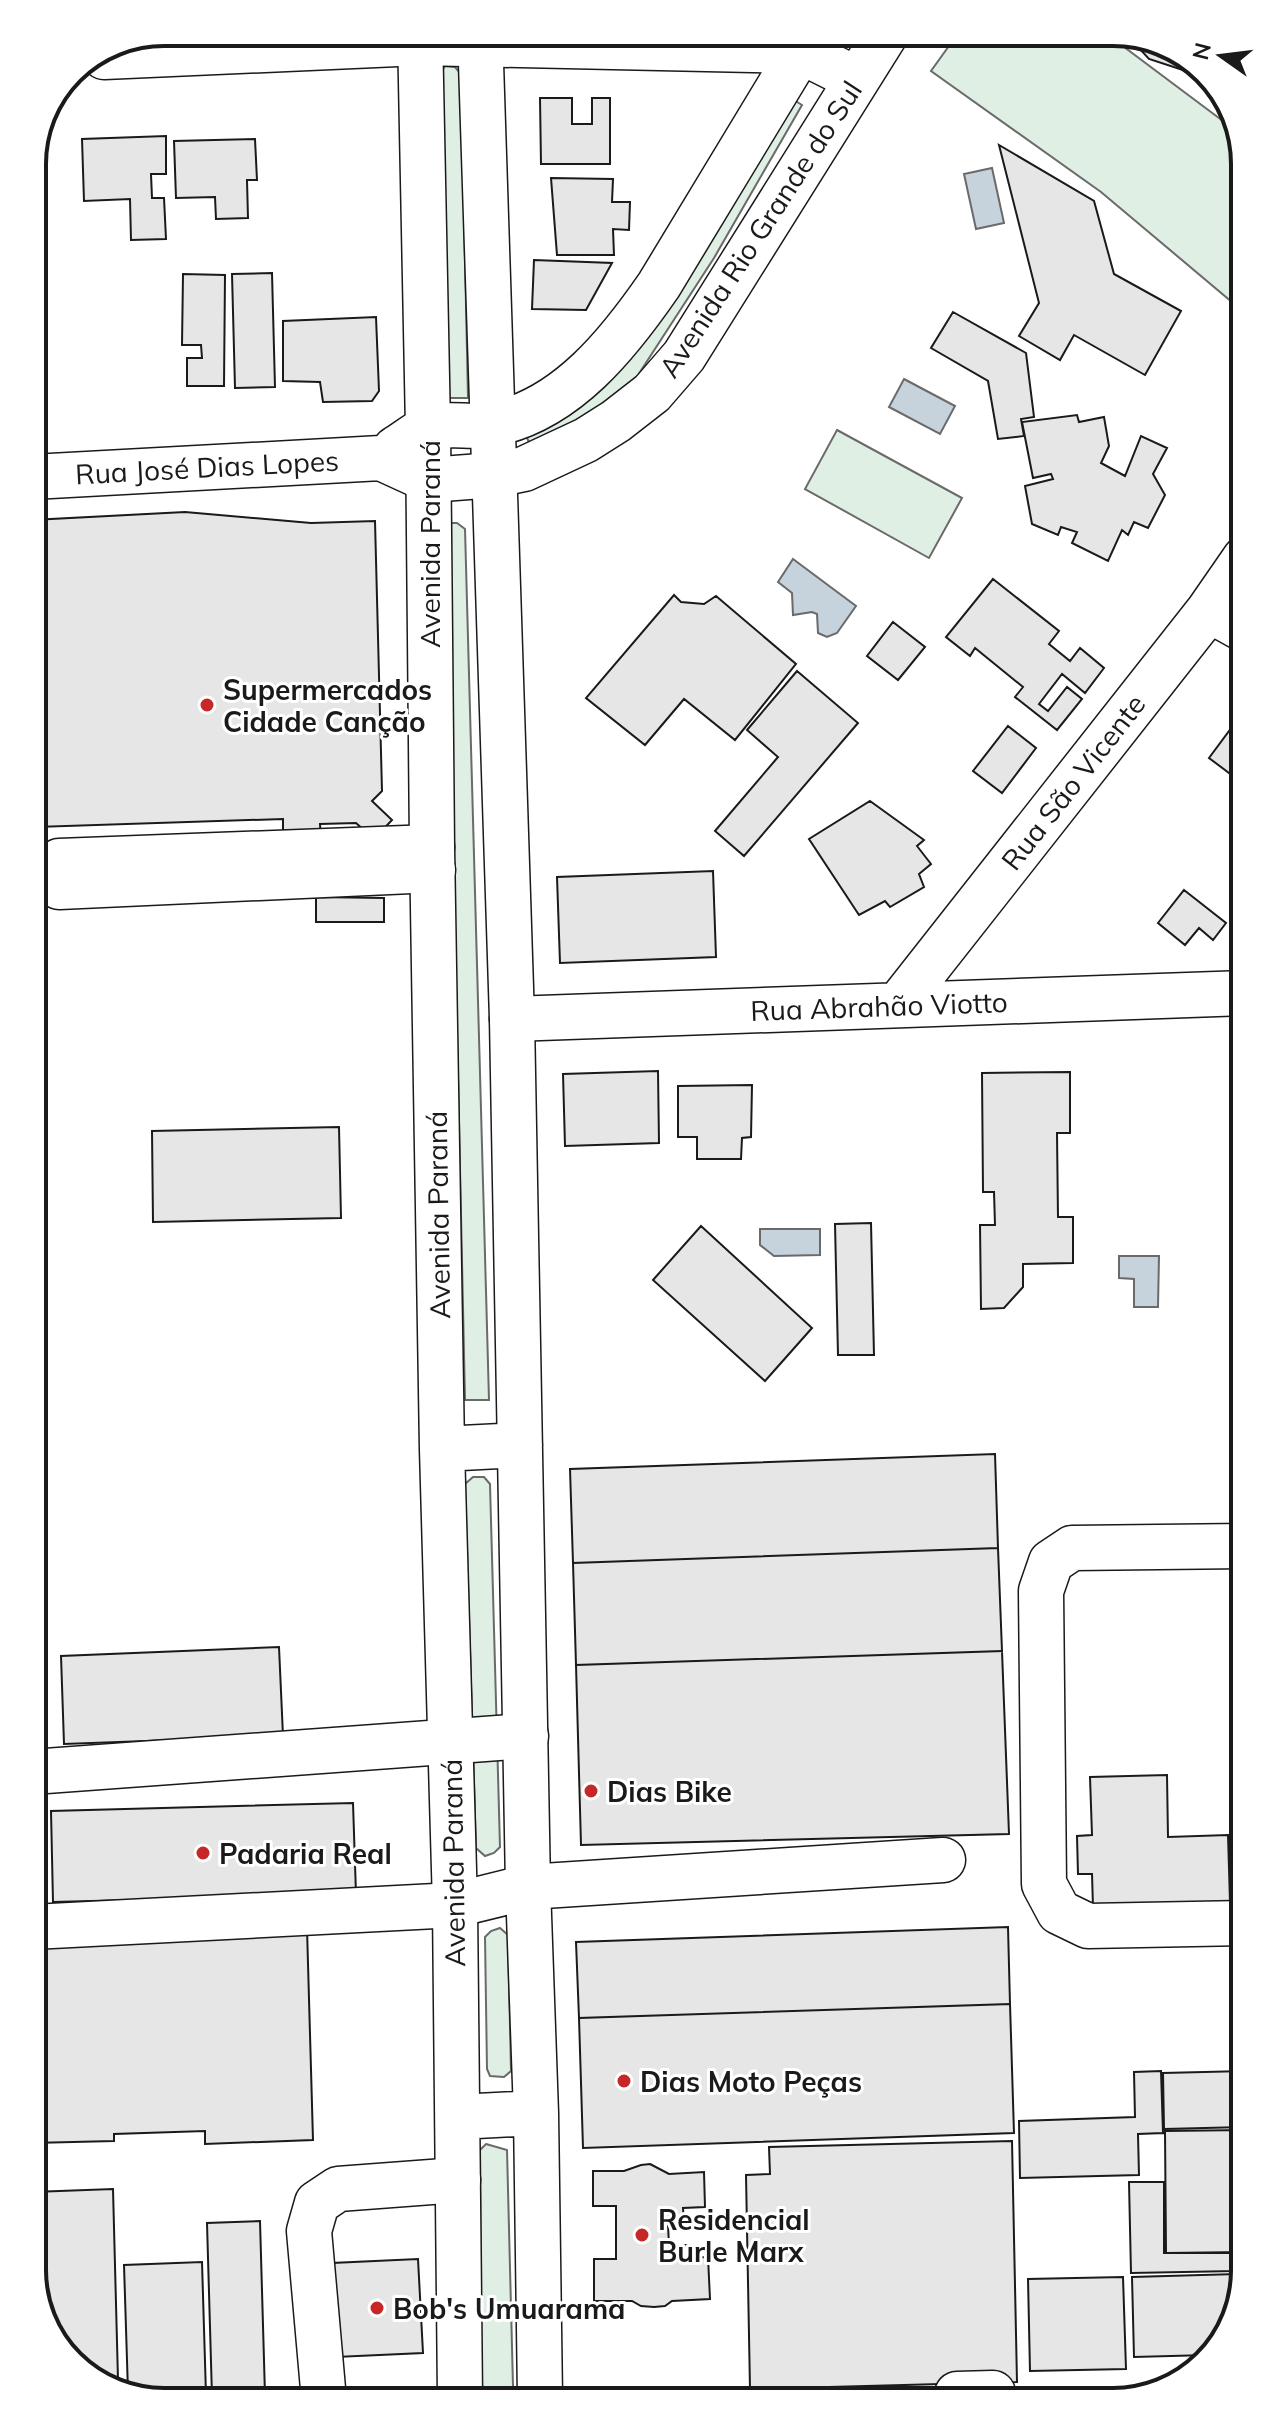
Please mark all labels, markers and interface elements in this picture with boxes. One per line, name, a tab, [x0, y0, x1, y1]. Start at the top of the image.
north arrow	[1181, 16, 1261, 96]
text: N	[1186, 40, 1217, 63]
street label: Avenida Rio Grande do Sul	[651, 74, 869, 384]
street label: Avenida Paraná	[412, 440, 447, 648]
street label: Rua José Dias Lopes	[74, 443, 340, 491]
place label: Supermercados Cidade Canção	[223, 672, 432, 739]
street label: Rua São Vicente	[993, 687, 1153, 877]
marker: Supermercados Cidade Canção	[198, 696, 216, 714]
street label: Rua Abrahão Viotto	[750, 984, 1008, 1028]
street label: Avenida Paraná	[419, 1111, 457, 1319]
street label: Avenida Paraná	[434, 1759, 472, 1967]
place label: Dias Bike	[607, 1774, 732, 1809]
marker: Dias Bike	[582, 1782, 600, 1800]
place label: Padaria Real	[219, 1836, 392, 1871]
marker: Padaria Real	[194, 1844, 212, 1862]
place label: Dias Moto Peças	[640, 2064, 862, 2099]
marker: Dias Moto Peças	[615, 2072, 633, 2090]
place label: Residencial Burle Marx	[658, 2202, 810, 2269]
marker: Residencial Burle Marx	[633, 2226, 651, 2244]
place label: Bob's Umuarama	[393, 2291, 625, 2326]
marker: Bob's Umuarama	[368, 2299, 386, 2317]

